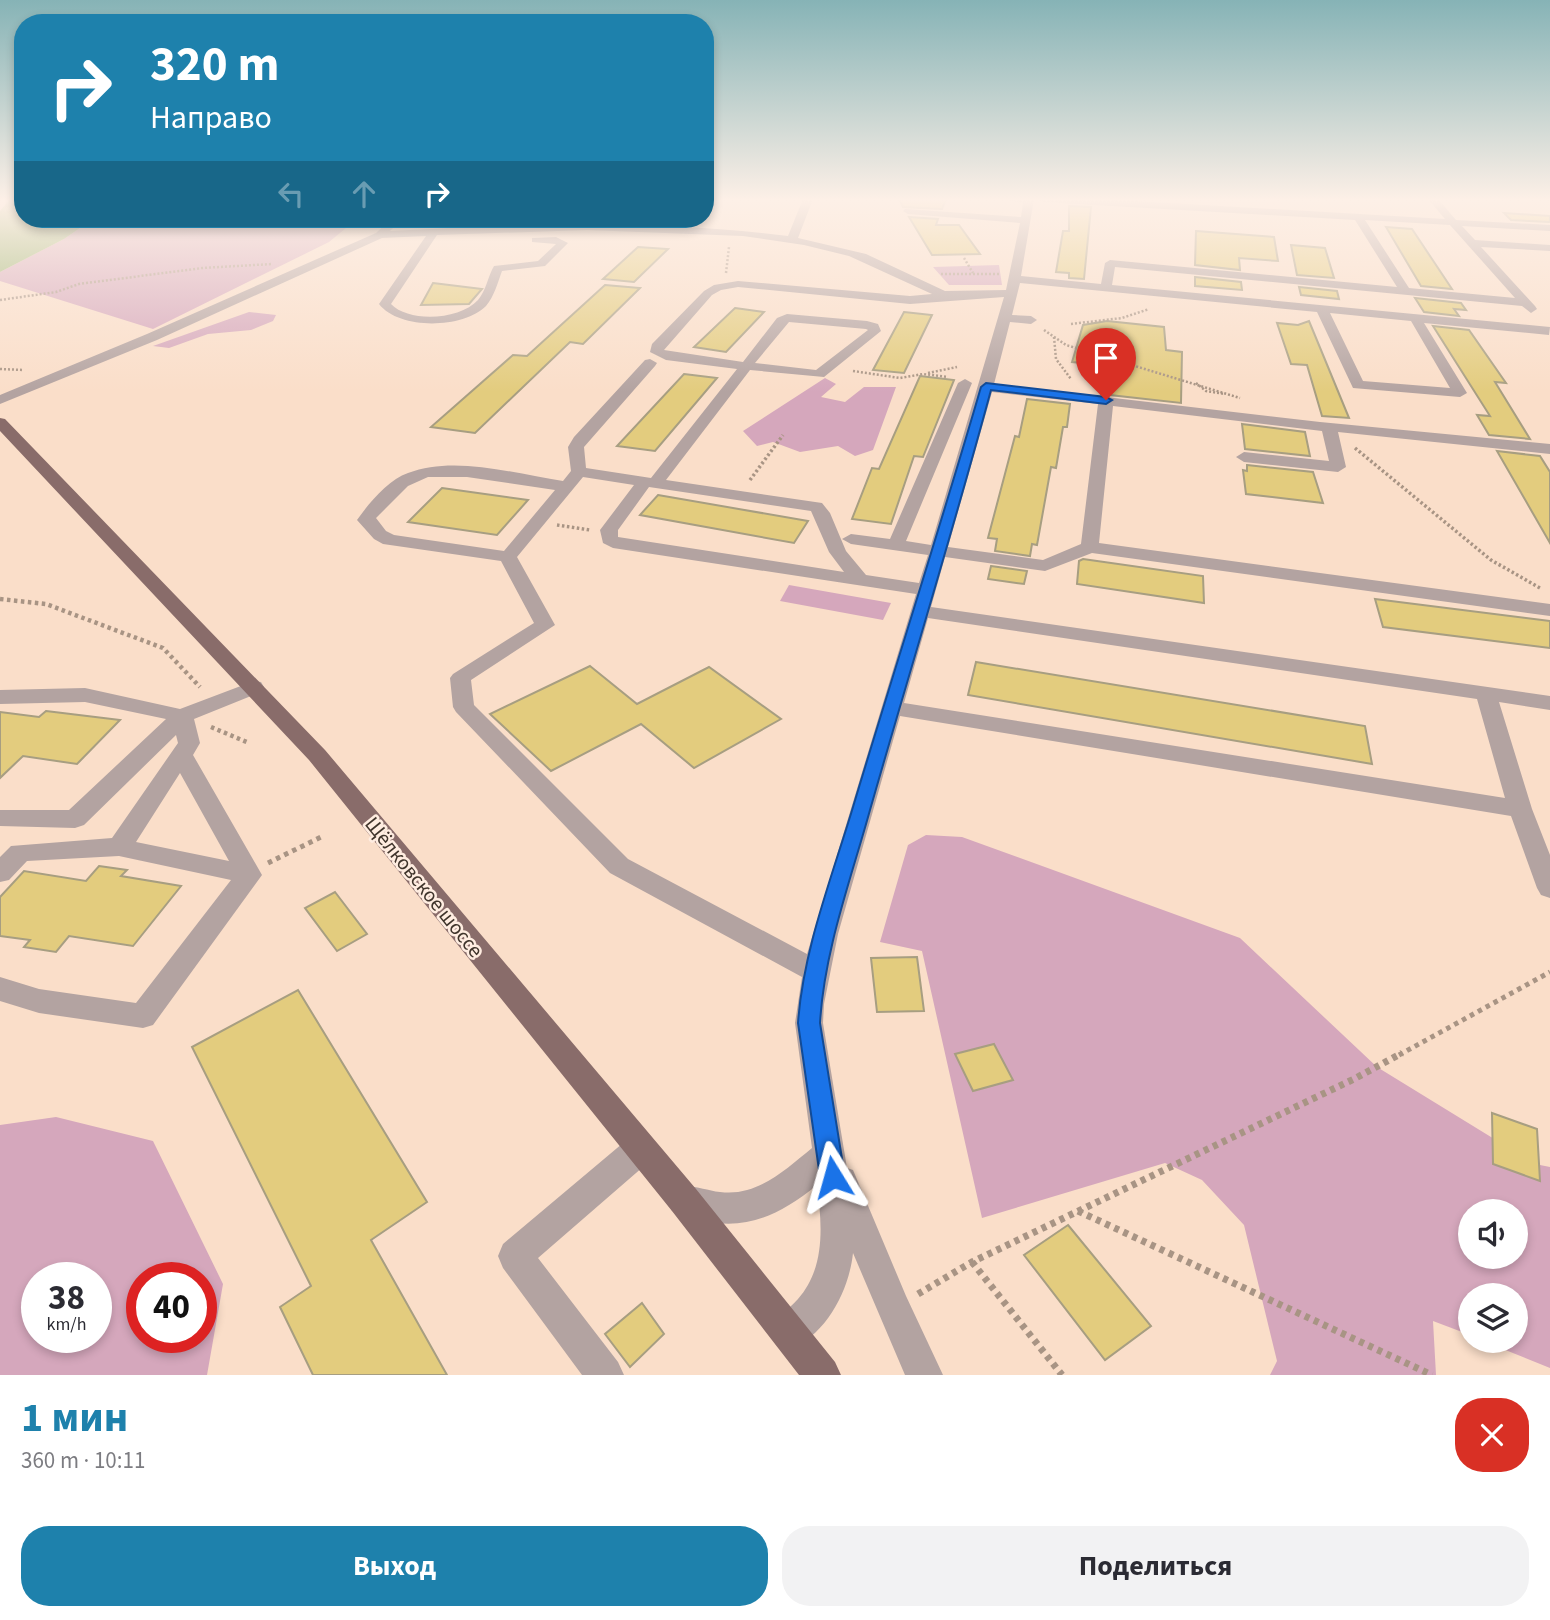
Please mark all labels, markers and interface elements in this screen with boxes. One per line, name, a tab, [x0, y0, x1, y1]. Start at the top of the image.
text: 320 m	[150, 30, 279, 100]
icon: right	[35, 42, 126, 133]
text: Направо	[150, 95, 272, 141]
icon: left	[272, 175, 310, 213]
icon: ahead	[345, 175, 383, 213]
icon: right	[418, 175, 456, 213]
pin	[1076, 328, 1136, 400]
icon: arrive	[1087, 339, 1125, 377]
street label: Щёлковское шоссе	[358, 810, 490, 964]
position arrow	[796, 1140, 870, 1214]
map controls	[1458, 1199, 1528, 1353]
button: sound	[1458, 1199, 1528, 1269]
speed limit sign: 40	[126, 1262, 217, 1353]
text: 38	[48, 1273, 85, 1323]
button: layers	[1458, 1283, 1528, 1353]
text: km/h	[47, 1312, 86, 1337]
text: 1 мин	[21, 1388, 128, 1448]
button: close	[1455, 1398, 1529, 1472]
text: 360 m · 10:11	[21, 1444, 145, 1477]
button: Выход	[21, 1526, 768, 1606]
button: Поделиться	[782, 1526, 1529, 1606]

